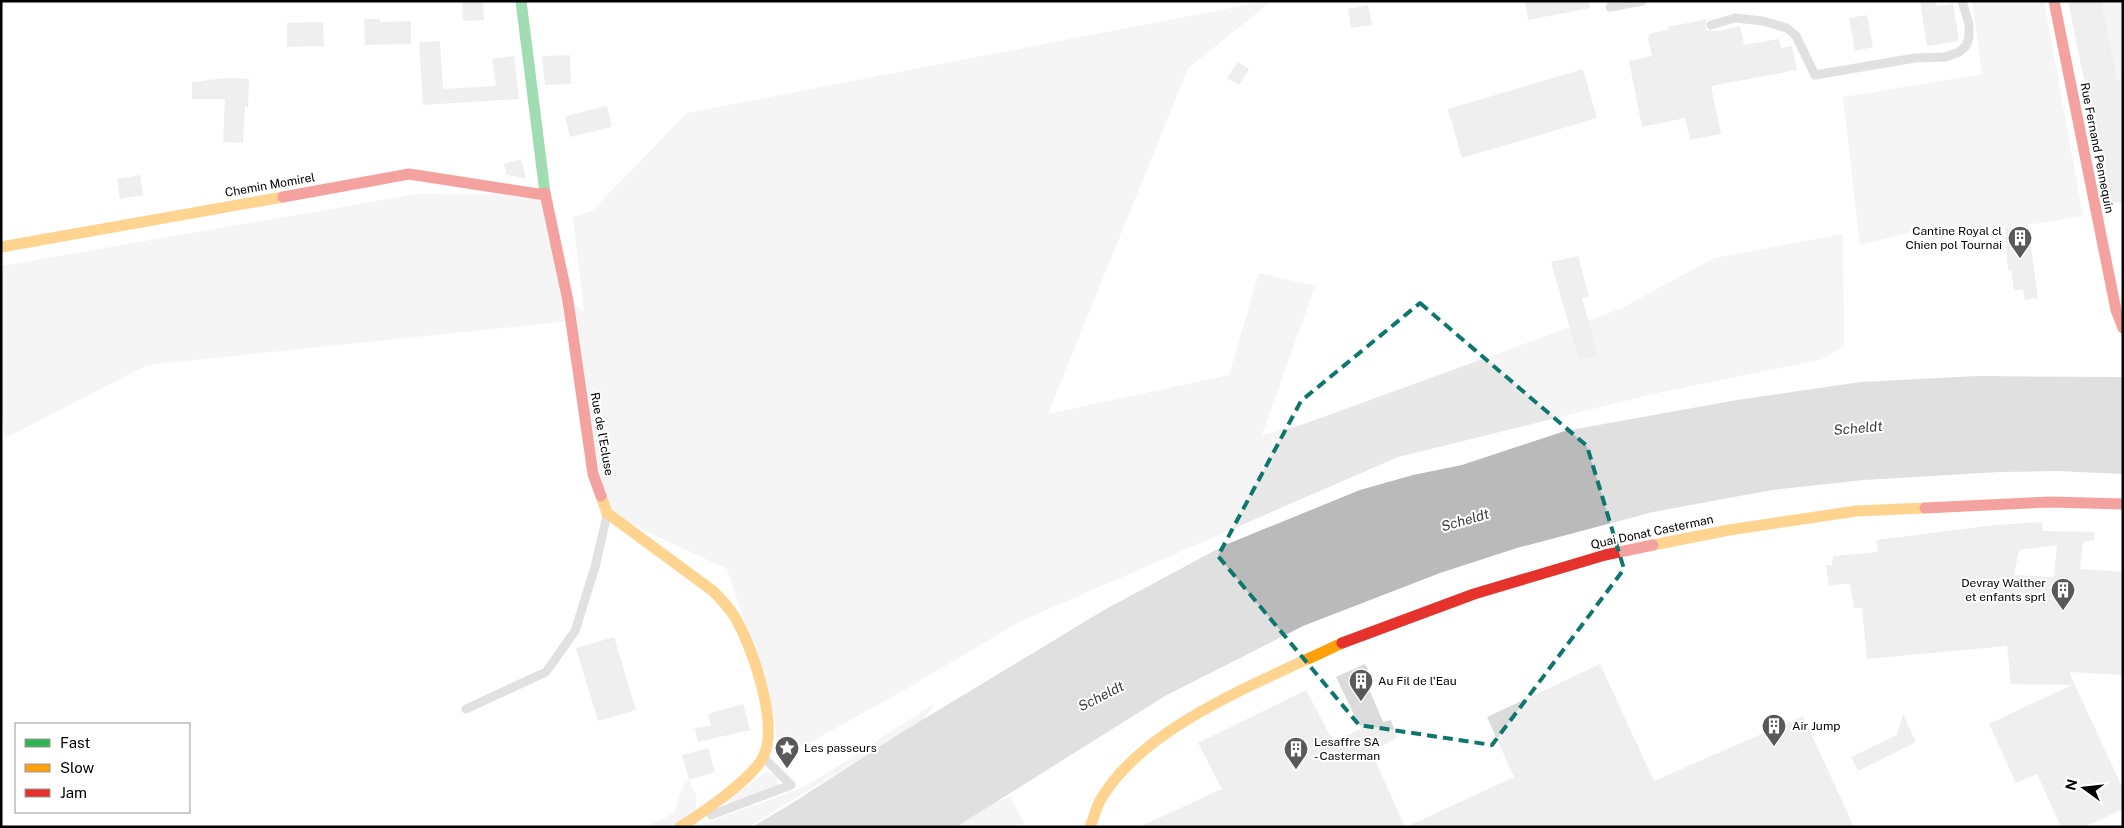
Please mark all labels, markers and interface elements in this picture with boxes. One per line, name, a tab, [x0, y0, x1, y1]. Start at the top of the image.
street label: Rue Fernand Pennequin	[2077, 82, 2117, 215]
street label: Chemin Momirel	[224, 170, 316, 200]
place label: Cantine Royal cl Chien pol Tournai	[1905, 224, 2002, 252]
building icon: Cantine Royal cl Chien pol Tournai	[2007, 225, 2033, 259]
street label: Rue de l'Ecluse	[588, 391, 616, 477]
water label: Scheldt	[1833, 418, 1884, 438]
water label: Scheldt	[1439, 505, 1492, 534]
street label: Quai Donat Casterman	[1589, 512, 1715, 552]
place label: Devray Walther et enfants sprl	[1961, 576, 2046, 604]
building icon: Devray Walther et enfants sprl	[2050, 577, 2076, 611]
building icon: Au Fil de l'Eau	[1348, 668, 1374, 702]
place label: Au Fil de l'Eau	[1378, 674, 1457, 688]
water label: Scheldt	[1075, 677, 1127, 714]
building icon: Air Jump	[1761, 713, 1787, 747]
place label: Air Jump	[1792, 719, 1840, 733]
legend	[15, 723, 190, 813]
text: Fast	[60, 734, 90, 751]
place icon: Les passeurs	[774, 735, 800, 769]
place label: Lesaffre SA - Casterman	[1314, 735, 1380, 763]
building icon: Lesaffre SA - Casterman	[1283, 736, 1309, 770]
place label: Les passeurs	[804, 741, 877, 755]
text: Slow	[60, 759, 95, 776]
north arrow	[2059, 763, 2109, 813]
text: N	[2062, 777, 2081, 792]
text: Jam	[60, 784, 87, 801]

